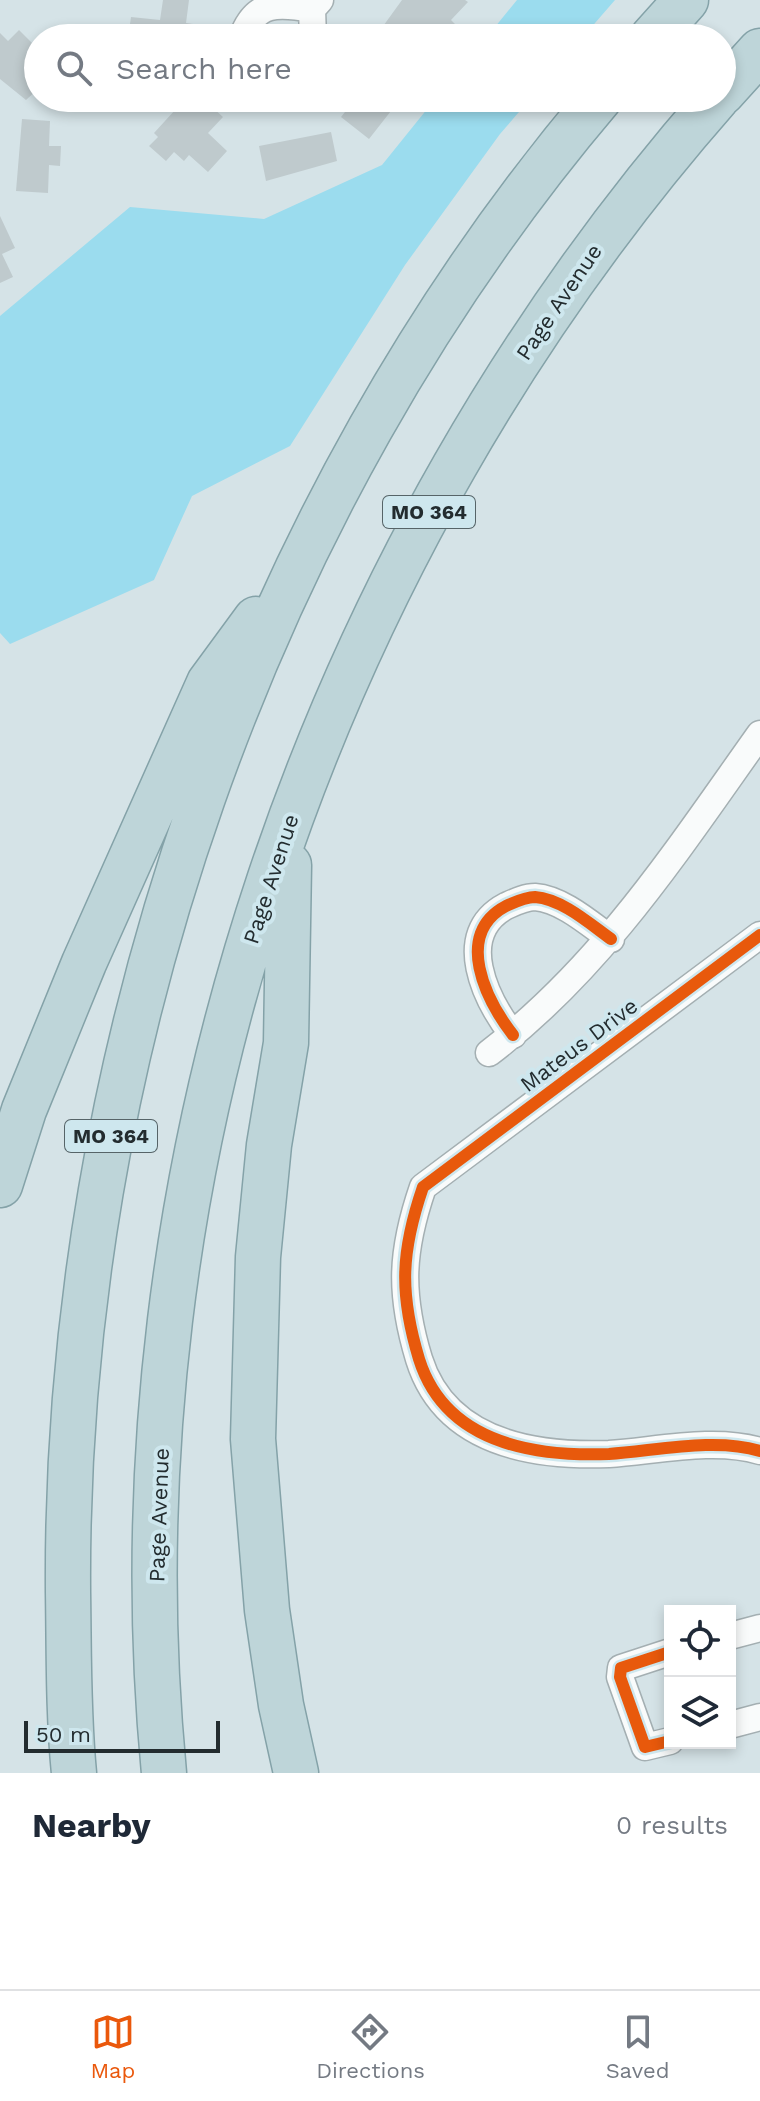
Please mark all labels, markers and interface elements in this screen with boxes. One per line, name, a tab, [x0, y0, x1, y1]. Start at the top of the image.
search box	[24, 24, 736, 112]
icon: search	[52, 46, 96, 90]
text: Search here	[116, 51, 292, 86]
street label: Page Avenue	[511, 239, 607, 365]
road number: MO 364	[383, 496, 475, 528]
street label: Page Avenue	[238, 811, 304, 947]
street label: Mateus Drive	[516, 993, 642, 1097]
road number: MO 364	[65, 1120, 157, 1152]
street label: Page Avenue	[144, 1447, 174, 1583]
map controls	[664, 1605, 736, 1749]
button: locate	[664, 1605, 736, 1677]
button: layers	[664, 1677, 736, 1749]
scale bar	[24, 1717, 220, 1753]
text: 50 m	[36, 1722, 91, 1747]
text: Nearby	[32, 1805, 151, 1845]
text: 0 results	[616, 1810, 728, 1840]
tab: Map	[90, 2010, 135, 2083]
tab: Directions	[316, 2010, 425, 2083]
tab: Saved	[606, 2010, 670, 2083]

